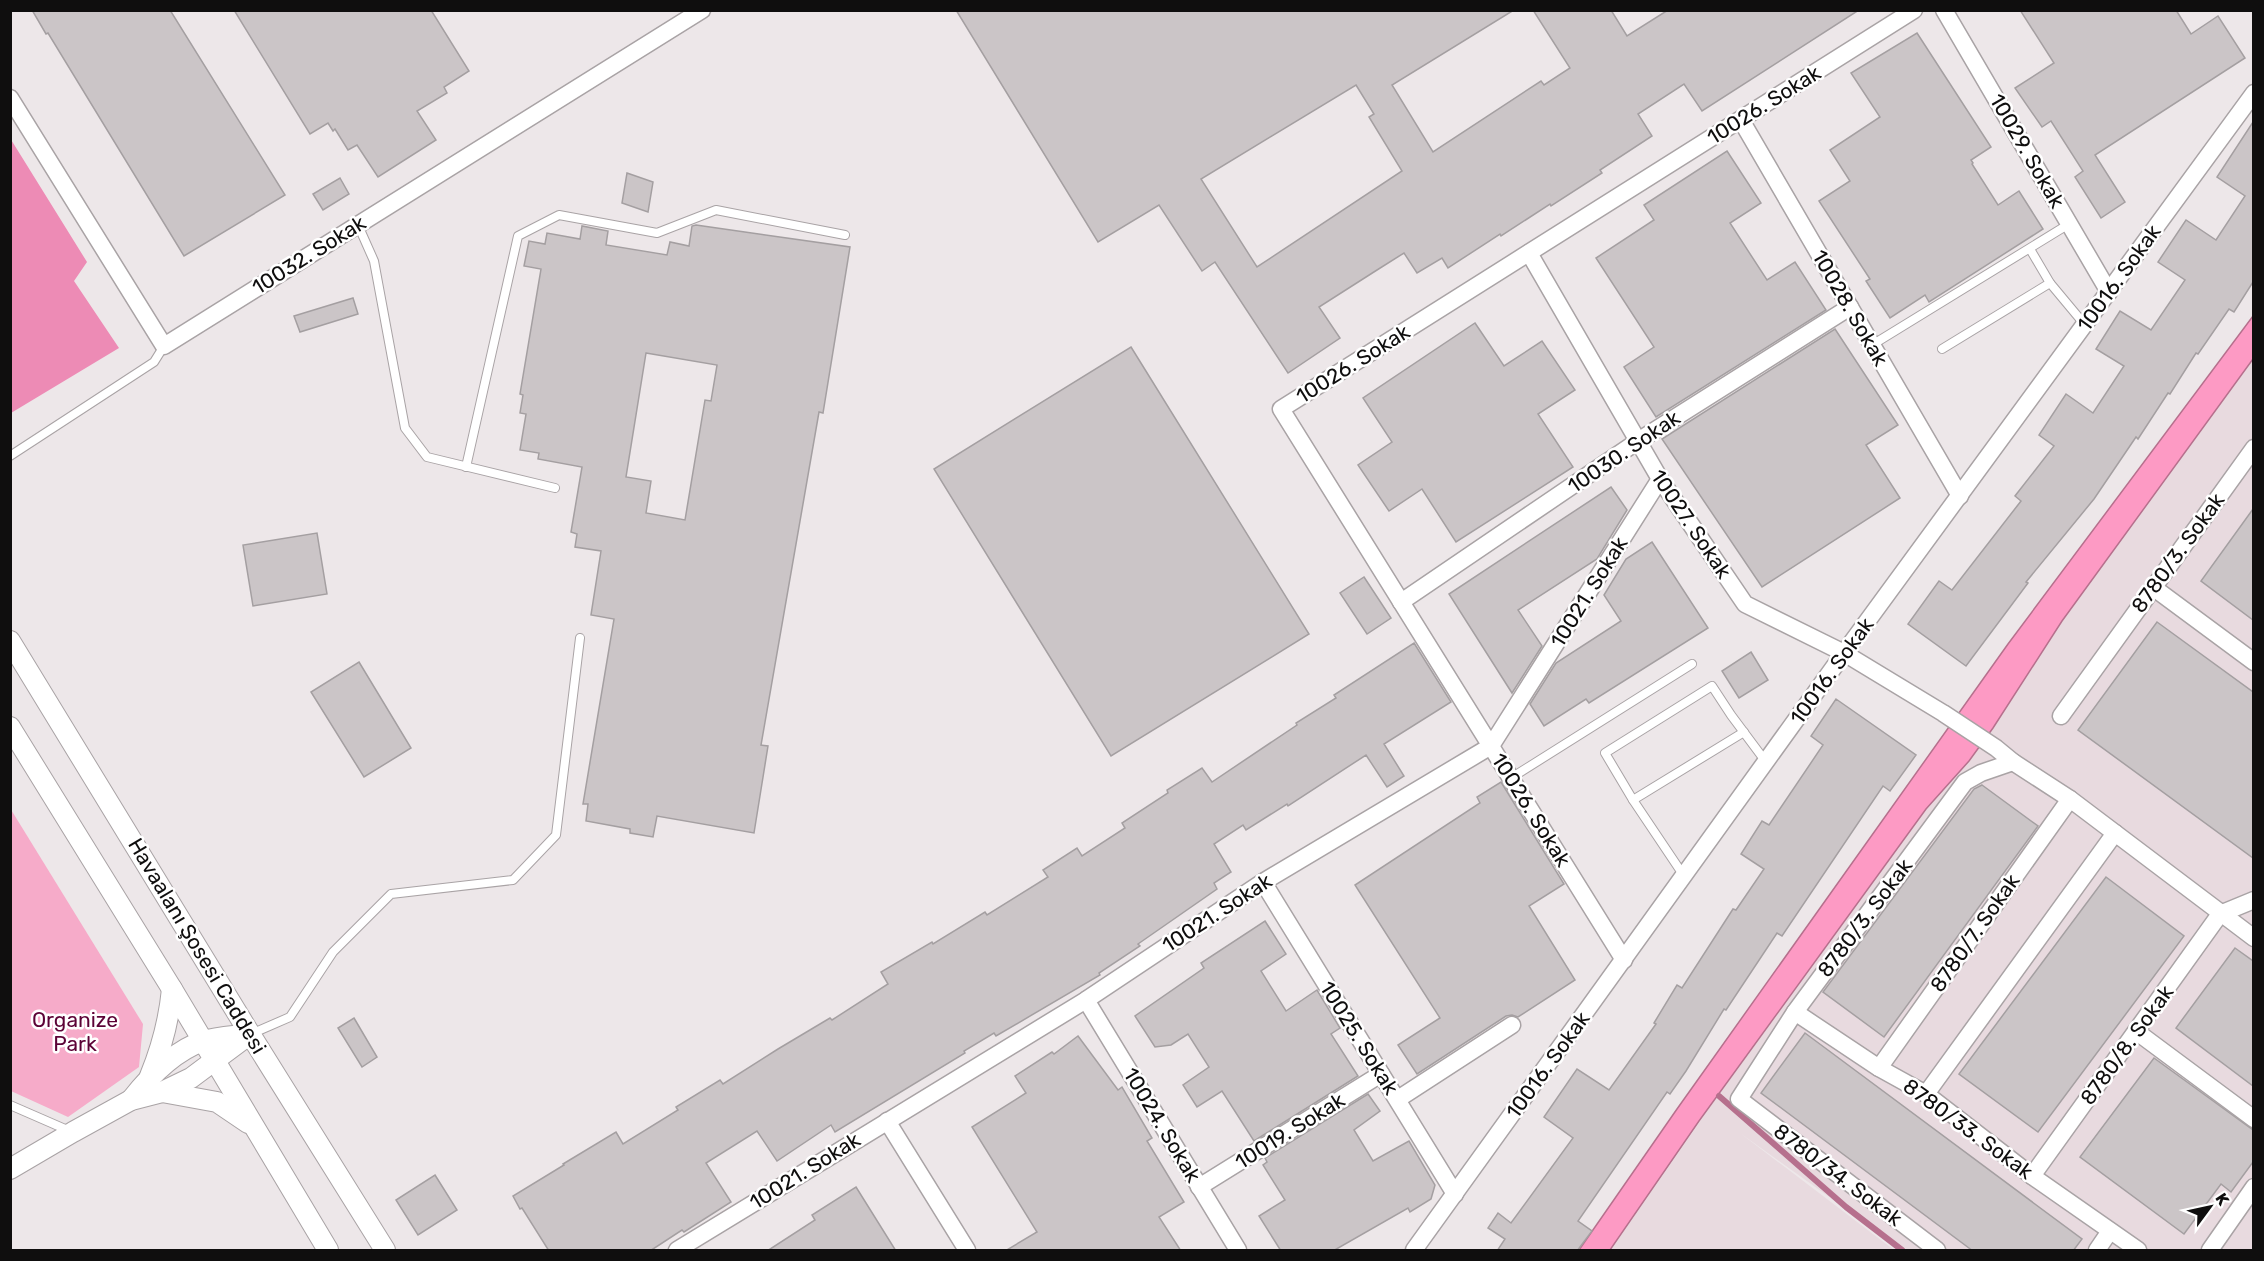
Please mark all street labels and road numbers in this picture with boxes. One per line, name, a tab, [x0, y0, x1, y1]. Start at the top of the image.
street label: 10026. Sokak	[1702, 60, 1825, 149]
street label: 10029. Sokak	[1985, 89, 2070, 212]
street label: 10032. Sokak	[247, 210, 370, 299]
street label: 10016. Sokak	[2071, 219, 2166, 336]
street label: 10028. Sokak	[1807, 245, 1894, 370]
street label: 10026. Sokak	[1291, 319, 1414, 408]
street label: 10030. Sokak	[1563, 405, 1685, 498]
street label: 10027. Sokak	[1646, 465, 1737, 583]
street label: 8780/3. Sokak	[2126, 488, 2229, 617]
street label: 10021. Sokak	[1545, 532, 1633, 652]
street label: 10016. Sokak	[1784, 612, 1879, 729]
street label: 10026. Sokak	[1487, 748, 1576, 871]
street label: Havaalanı Şosesi Caddesi	[123, 833, 272, 1058]
street label: 8780/3. Sokak	[1812, 853, 1917, 982]
street label: 10021. Sokak	[1157, 868, 1276, 957]
street label: 8780/7. Sokak	[1925, 869, 2025, 997]
street label: 10025. Sokak	[1315, 976, 1404, 1099]
street label: 8780/8. Sokak	[2075, 980, 2178, 1109]
street label: 10016. Sokak	[1500, 1006, 1595, 1123]
street label: 10024. Sokak	[1118, 1063, 1206, 1187]
street label: 8780/33. Sokak	[1899, 1073, 2038, 1184]
street label: 10019. Sokak	[1230, 1087, 1349, 1174]
street label: 8780/34. Sokak	[1769, 1118, 1908, 1231]
street label: 10021. Sokak	[745, 1127, 865, 1214]

